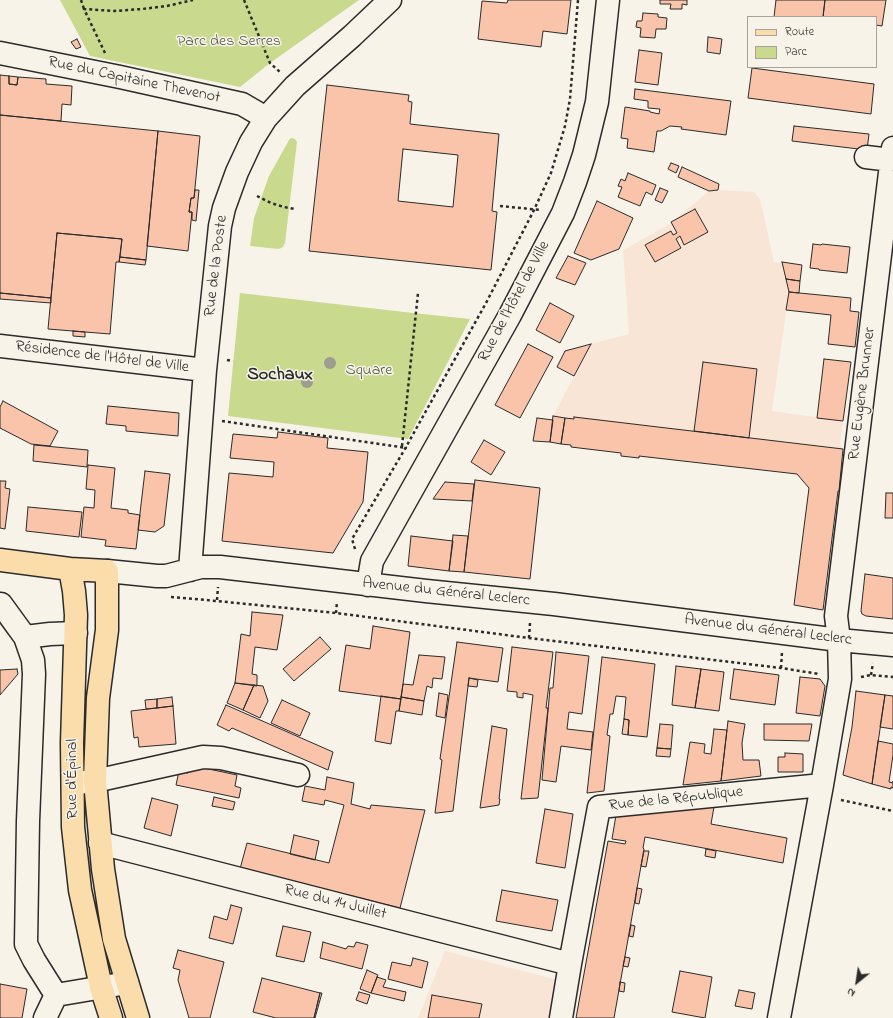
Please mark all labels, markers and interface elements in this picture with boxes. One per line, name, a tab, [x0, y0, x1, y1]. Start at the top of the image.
legend	[747, 16, 877, 68]
text: Route	[785, 23, 814, 41]
park label: Parc des Serres	[177, 32, 281, 52]
text: Parc	[785, 43, 807, 61]
street label: Rue du Capitaine Thevenot	[46, 53, 222, 109]
street label: Rue de la Poste	[201, 214, 233, 318]
street label: Rue de l'Hôtel de Ville	[475, 238, 555, 366]
street label: Rue Eugène Brunner	[845, 326, 881, 462]
street label: Résidence de l'Hôtel de Ville	[14, 338, 190, 378]
park label: Square	[346, 361, 392, 381]
district label: Sochaux	[247, 365, 313, 387]
street label: Avenue du Général Leclerc	[361, 575, 531, 611]
street label: Avenue du Général Leclerc	[683, 611, 853, 651]
street label: Rue d'Épinal	[63, 739, 83, 819]
street label: Rue de la République	[608, 783, 744, 817]
street label: Rue du 14 Juillet	[282, 881, 388, 925]
north arrow	[837, 962, 877, 1002]
text: N	[844, 984, 858, 1001]

